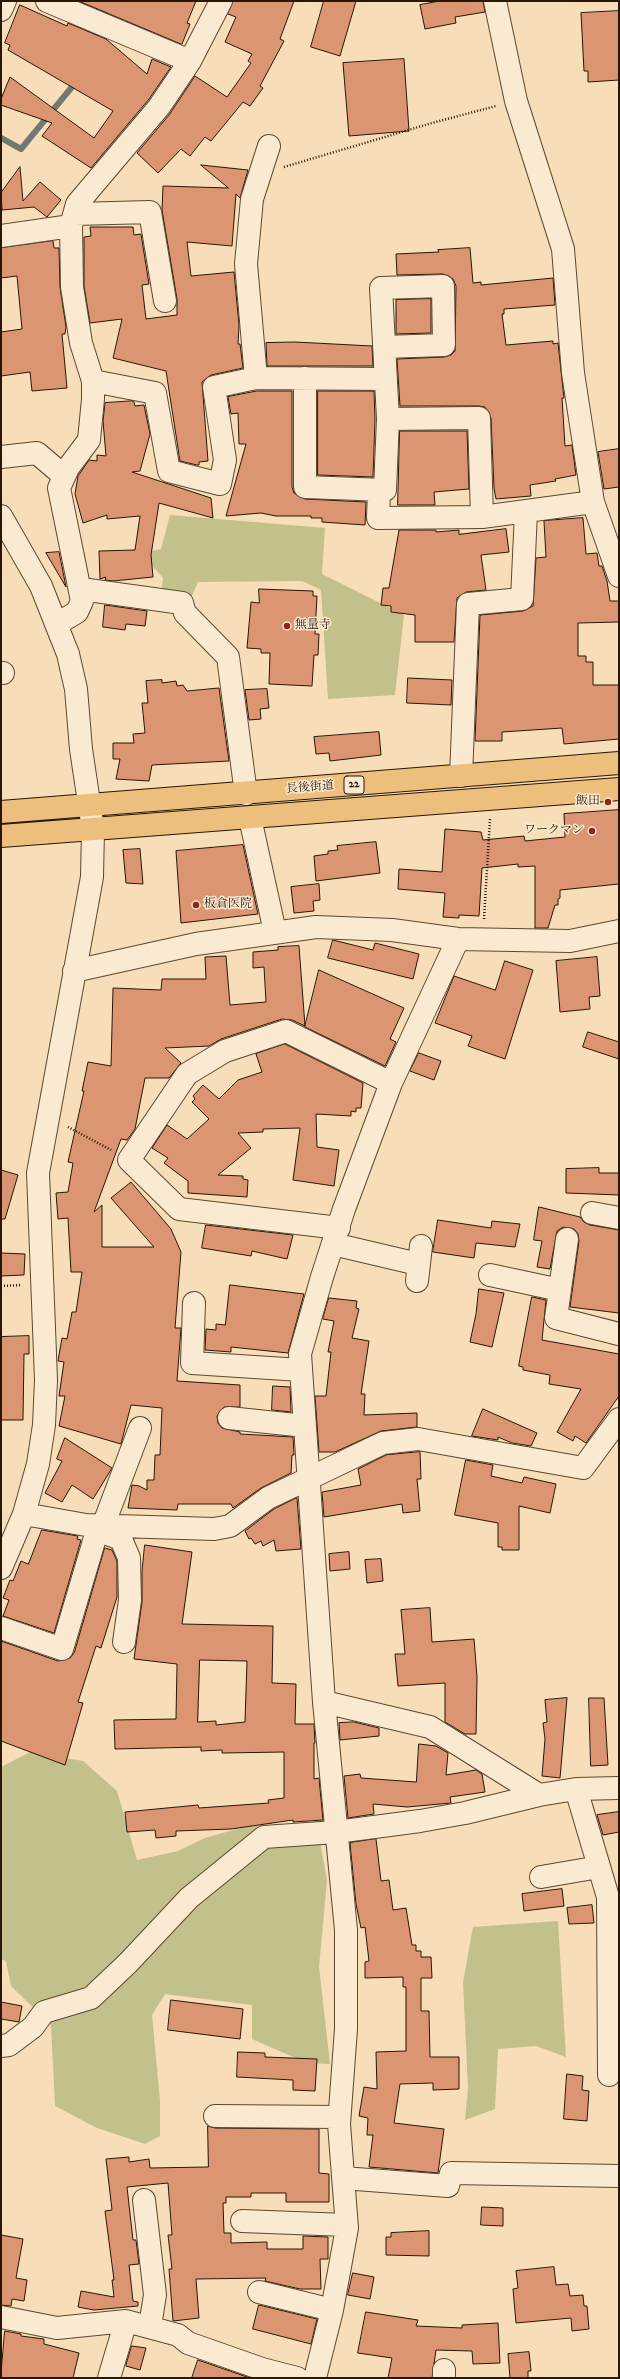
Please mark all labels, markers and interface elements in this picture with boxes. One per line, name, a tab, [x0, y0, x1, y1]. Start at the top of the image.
place label: 無量寺	[295, 619, 331, 633]
marker: 無量寺	[282, 621, 292, 631]
road number: 22	[344, 776, 364, 794]
street label: 長後街道	[285, 779, 335, 797]
place label: 飯田	[576, 795, 600, 809]
marker: 飯田	[603, 797, 613, 807]
place label: ワークマン	[524, 824, 584, 838]
marker: ワークマン	[587, 826, 597, 836]
place label: 板倉医院	[204, 898, 252, 912]
marker: 板倉医院	[191, 900, 201, 910]

